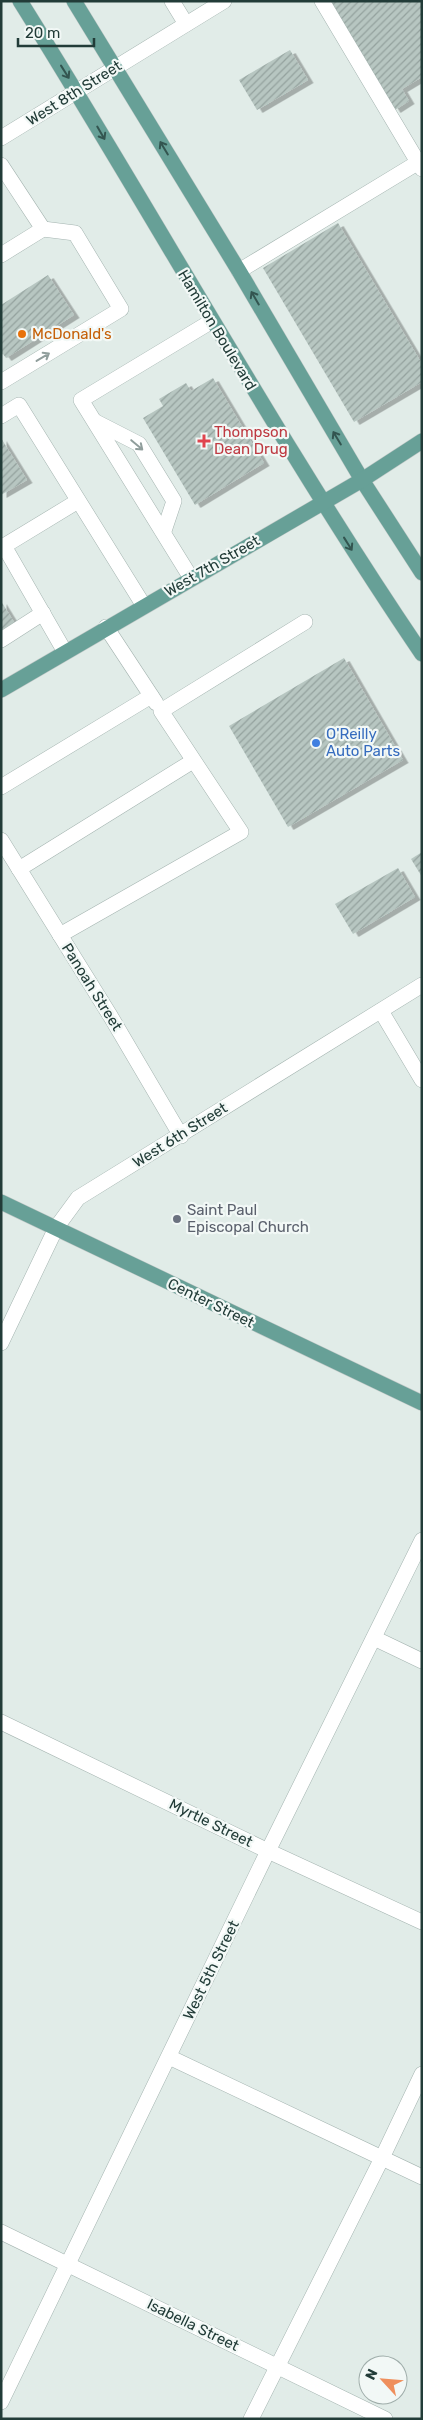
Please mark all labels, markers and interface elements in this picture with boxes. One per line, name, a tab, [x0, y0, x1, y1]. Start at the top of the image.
scale bar	[18, 15, 94, 47]
text: 20 m	[25, 24, 60, 42]
street label: West 8th Street	[23, 56, 125, 129]
one-way arrow	[60, 65, 70, 79]
one-way arrow	[96, 126, 106, 141]
one-way arrow	[159, 142, 169, 156]
street label: Hamilton Boulevard	[174, 267, 260, 393]
one-way arrow	[249, 291, 259, 305]
place label: McDonald's	[32, 325, 112, 343]
marker: McDonald's	[16, 328, 28, 340]
one-way arrow	[35, 351, 49, 361]
place label: Thompson Dean Drug	[214, 423, 288, 458]
one-way arrow	[332, 430, 342, 445]
marker: Thompson Dean Drug	[198, 435, 210, 447]
one-way arrow	[130, 439, 143, 450]
street label: West 7th Street	[161, 531, 263, 601]
one-way arrow	[343, 536, 353, 550]
place label: O'Reilly Auto Parts	[326, 725, 400, 760]
marker: O'Reilly Auto Parts	[310, 737, 322, 749]
street label: Panoah Street	[58, 940, 126, 1034]
street label: West 6th Street	[129, 1099, 231, 1171]
place label: Saint Paul Episcopal Church	[187, 1201, 309, 1236]
marker: Saint Paul Episcopal Church	[171, 1213, 183, 1225]
street label: Center Street	[165, 1274, 257, 1332]
street label: Myrtle Street	[166, 1795, 256, 1851]
street label: West 5th Street	[179, 1917, 243, 2023]
street label: Isabella Street	[144, 2295, 242, 2355]
north arrow	[358, 2355, 408, 2405]
text: N	[362, 2366, 382, 2383]

